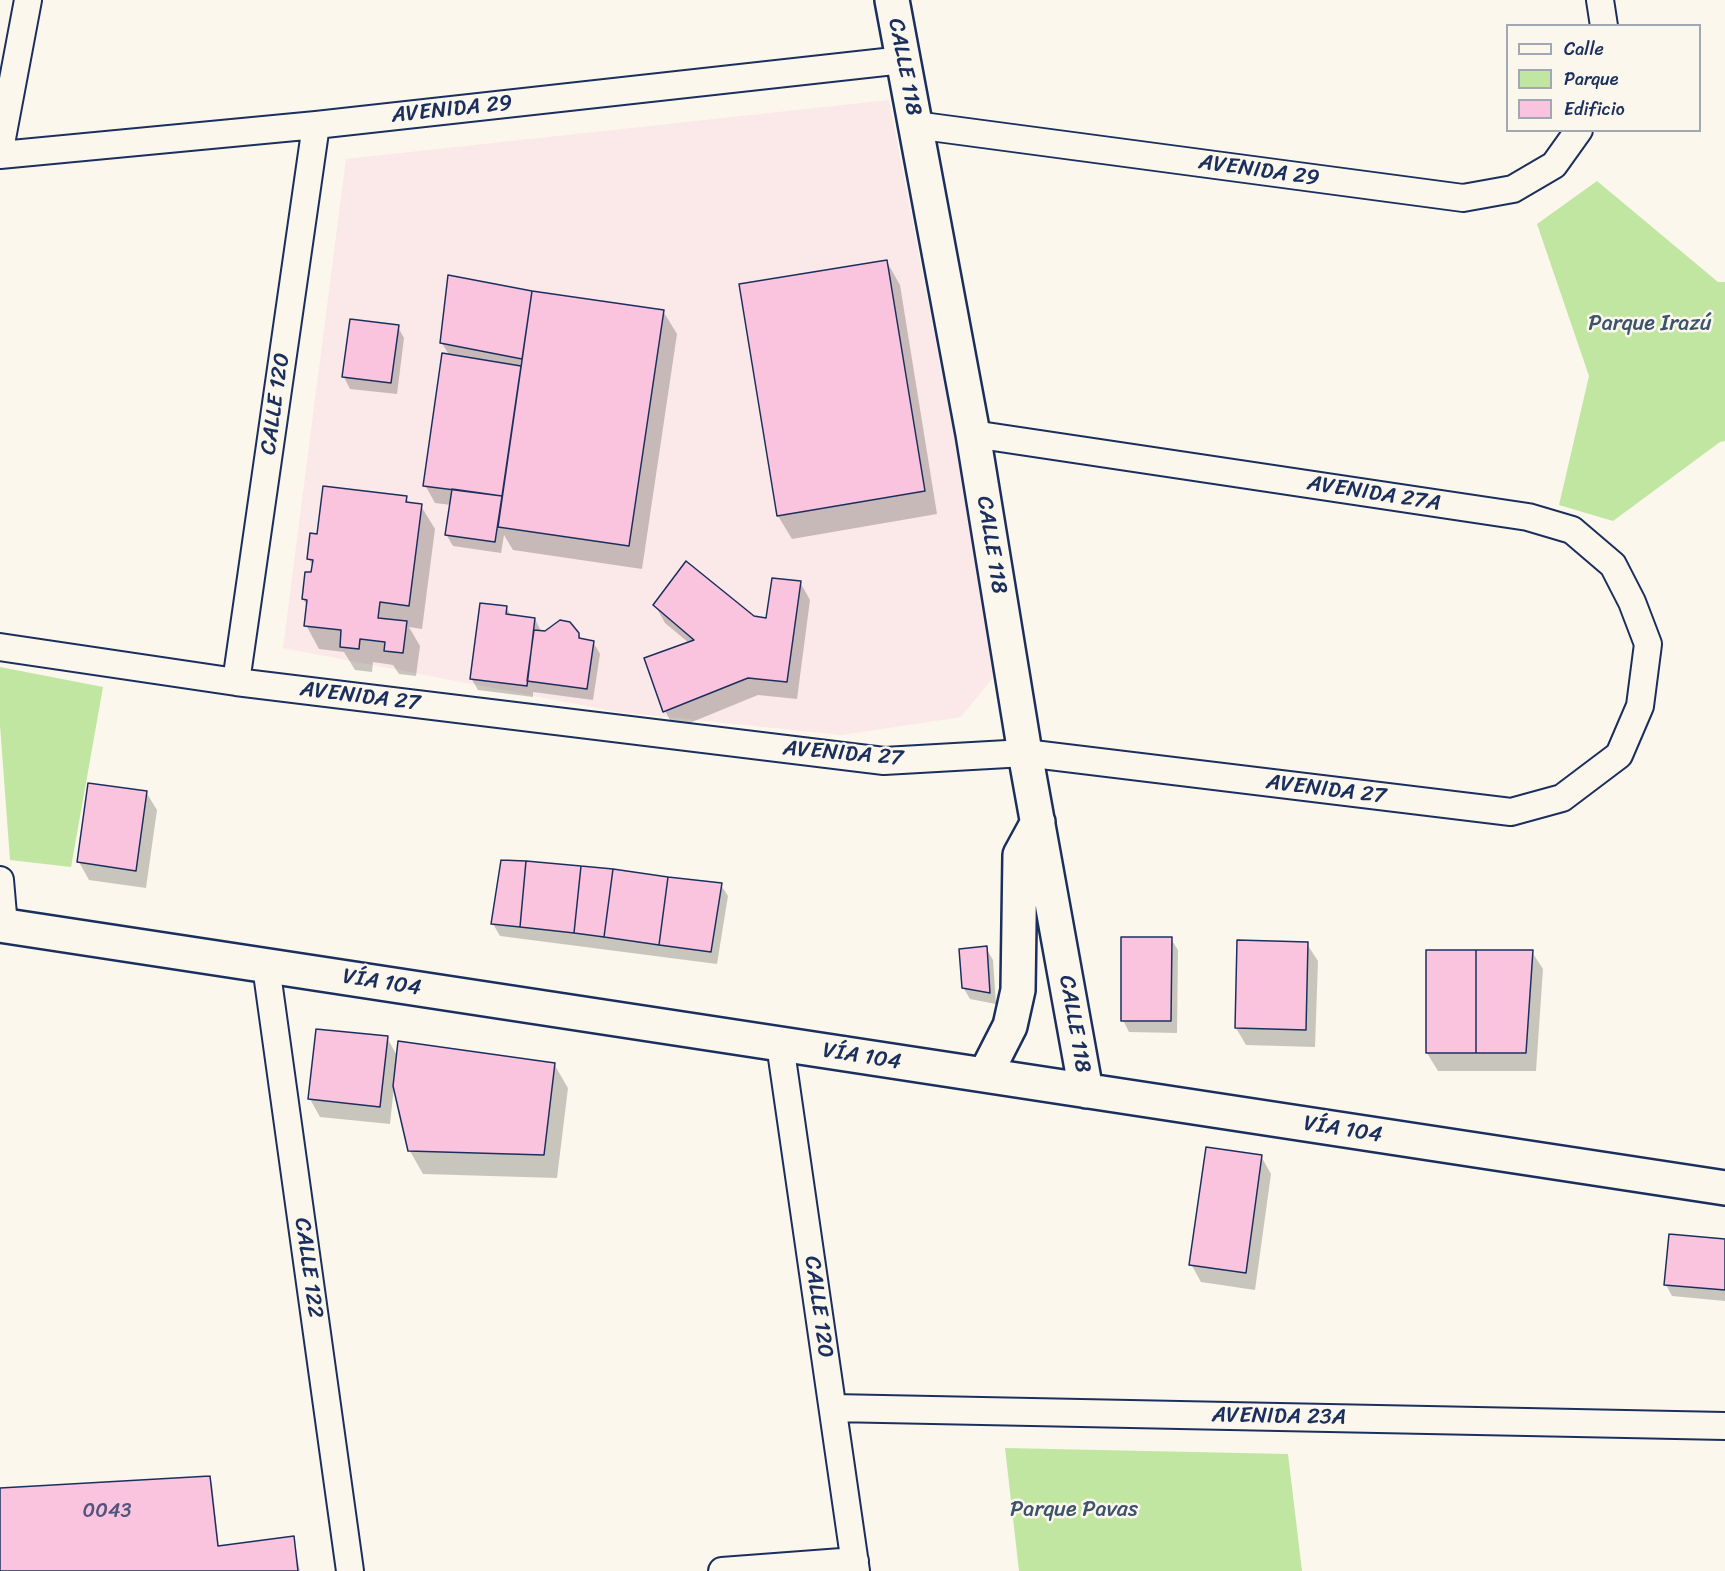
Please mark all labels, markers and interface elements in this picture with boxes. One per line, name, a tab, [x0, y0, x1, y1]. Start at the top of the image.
street label: CALLE 118	[882, 16, 926, 118]
legend	[1506, 24, 1701, 132]
text: Calle	[1564, 33, 1604, 65]
text: Parque	[1564, 63, 1618, 95]
street label: AVENIDA 29	[390, 91, 514, 129]
text: Edificio	[1564, 93, 1625, 125]
street label: AVENIDA 29	[1197, 149, 1321, 193]
park label: Parque Irazú	[1588, 311, 1712, 337]
street label: CALLE 120	[256, 351, 296, 457]
street label: AVENIDA 27A	[1305, 470, 1443, 518]
street label: CALLE 118	[970, 494, 1012, 596]
street label: AVENIDA 27	[299, 677, 421, 717]
street label: AVENIDA 27	[782, 736, 904, 772]
street label: AVENIDA 27	[1265, 770, 1387, 810]
street label: VÍA 104	[341, 964, 423, 1002]
street label: CALLE 118	[1052, 973, 1096, 1075]
street label: VÍA 104	[821, 1038, 903, 1076]
street label: VÍA 104	[1302, 1111, 1384, 1149]
street label: CALLE 122	[288, 1216, 328, 1320]
street label: CALLE 120	[798, 1254, 838, 1360]
street label: AVENIDA 23A	[1212, 1403, 1346, 1431]
park label: Parque Pavas	[1010, 1497, 1138, 1523]
house number: 0043	[83, 1500, 131, 1524]

